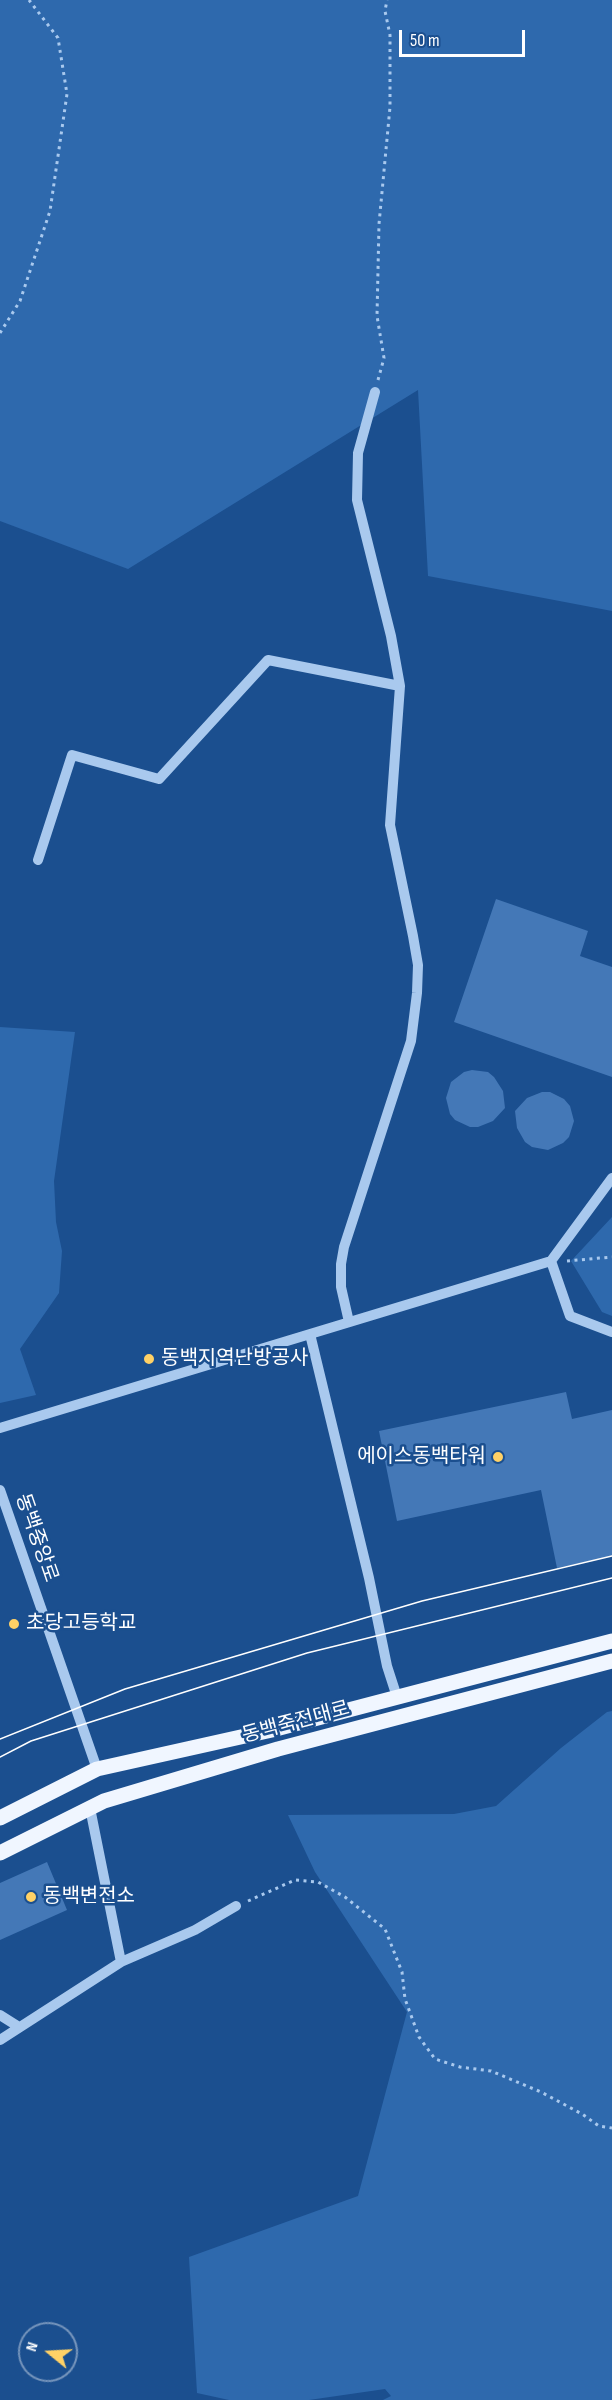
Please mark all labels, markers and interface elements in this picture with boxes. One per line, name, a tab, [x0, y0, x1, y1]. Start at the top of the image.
scale bar	[402, 18, 528, 56]
text: 50 m	[410, 30, 440, 51]
place label: 동백지역난방공사	[161, 1347, 308, 1371]
marker: 동백지역난방공사	[142, 1352, 156, 1366]
place label: 에이스동백타워	[357, 1445, 486, 1469]
marker: 에이스동백타워	[491, 1450, 505, 1464]
street label: 동백중앙로	[10, 1491, 62, 1585]
place label: 초당고등학교	[26, 1612, 136, 1636]
marker: 초당고등학교	[7, 1617, 21, 1631]
street label: 동백죽전대로	[240, 1697, 352, 1749]
place label: 동백변전소	[43, 1885, 135, 1909]
marker: 동백변전소	[24, 1890, 38, 1904]
north arrow	[18, 2322, 78, 2382]
text: N	[22, 2340, 43, 2354]

